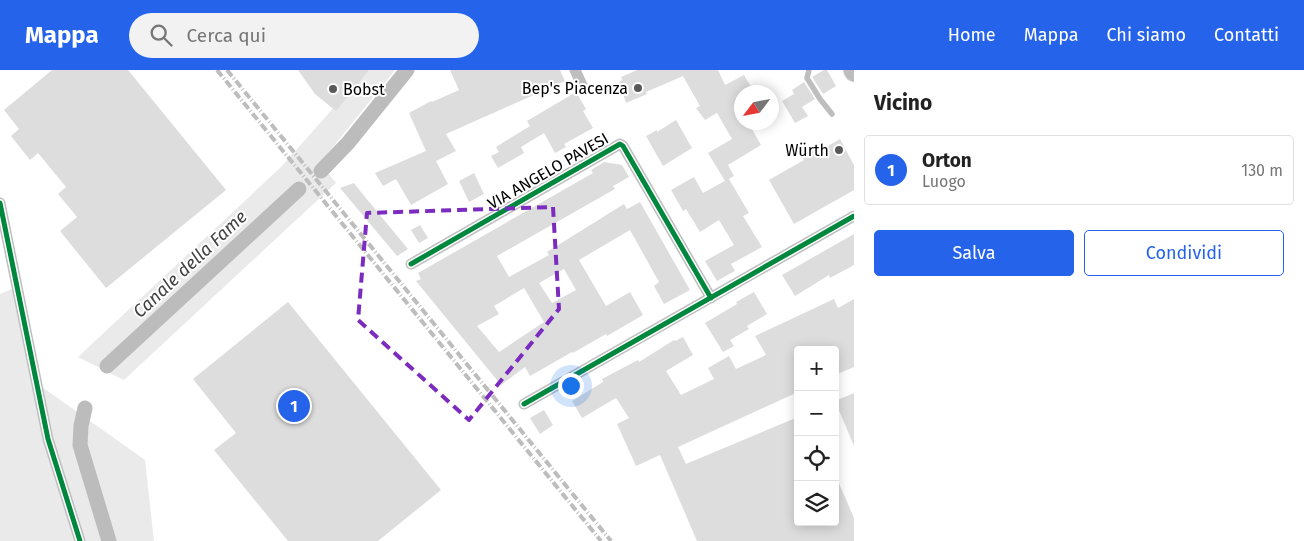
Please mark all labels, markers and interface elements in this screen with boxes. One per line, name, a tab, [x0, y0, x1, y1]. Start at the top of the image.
search box	[129, 13, 479, 58]
text: Mappa	[25, 21, 99, 49]
icon: search	[147, 21, 175, 49]
text: Cerca qui	[187, 24, 266, 47]
text: Home	[948, 24, 996, 46]
text: Mappa	[1024, 24, 1078, 46]
text: Chi siamo	[1106, 24, 1186, 46]
text: Contatti	[1214, 24, 1279, 46]
place label: Bep's Piacenza	[522, 79, 628, 98]
place label: Bobst	[343, 80, 385, 99]
marker: Bep's Piacenza	[632, 82, 644, 94]
marker: Bobst	[327, 83, 339, 95]
north arrow	[734, 85, 779, 130]
text: Vicino	[874, 90, 932, 116]
street label: VIA ANGELO PAVESI	[484, 129, 612, 213]
place label: Würth	[785, 141, 829, 160]
marker: Würth	[833, 144, 845, 156]
text: Orton	[922, 149, 972, 172]
text: 1	[887, 161, 895, 180]
text: 130 m	[1241, 161, 1283, 180]
text: Luogo	[922, 172, 966, 191]
water label: Canale della Fame	[129, 206, 251, 322]
button: Salva	[874, 230, 1074, 276]
button: Condividi	[1084, 230, 1284, 276]
map controls	[794, 346, 839, 526]
button: +	[794, 346, 839, 391]
your location	[558, 373, 584, 399]
pin: 1	[278, 387, 310, 425]
button: −	[794, 391, 839, 436]
button: locate	[794, 436, 839, 481]
button: layers	[794, 481, 839, 526]

